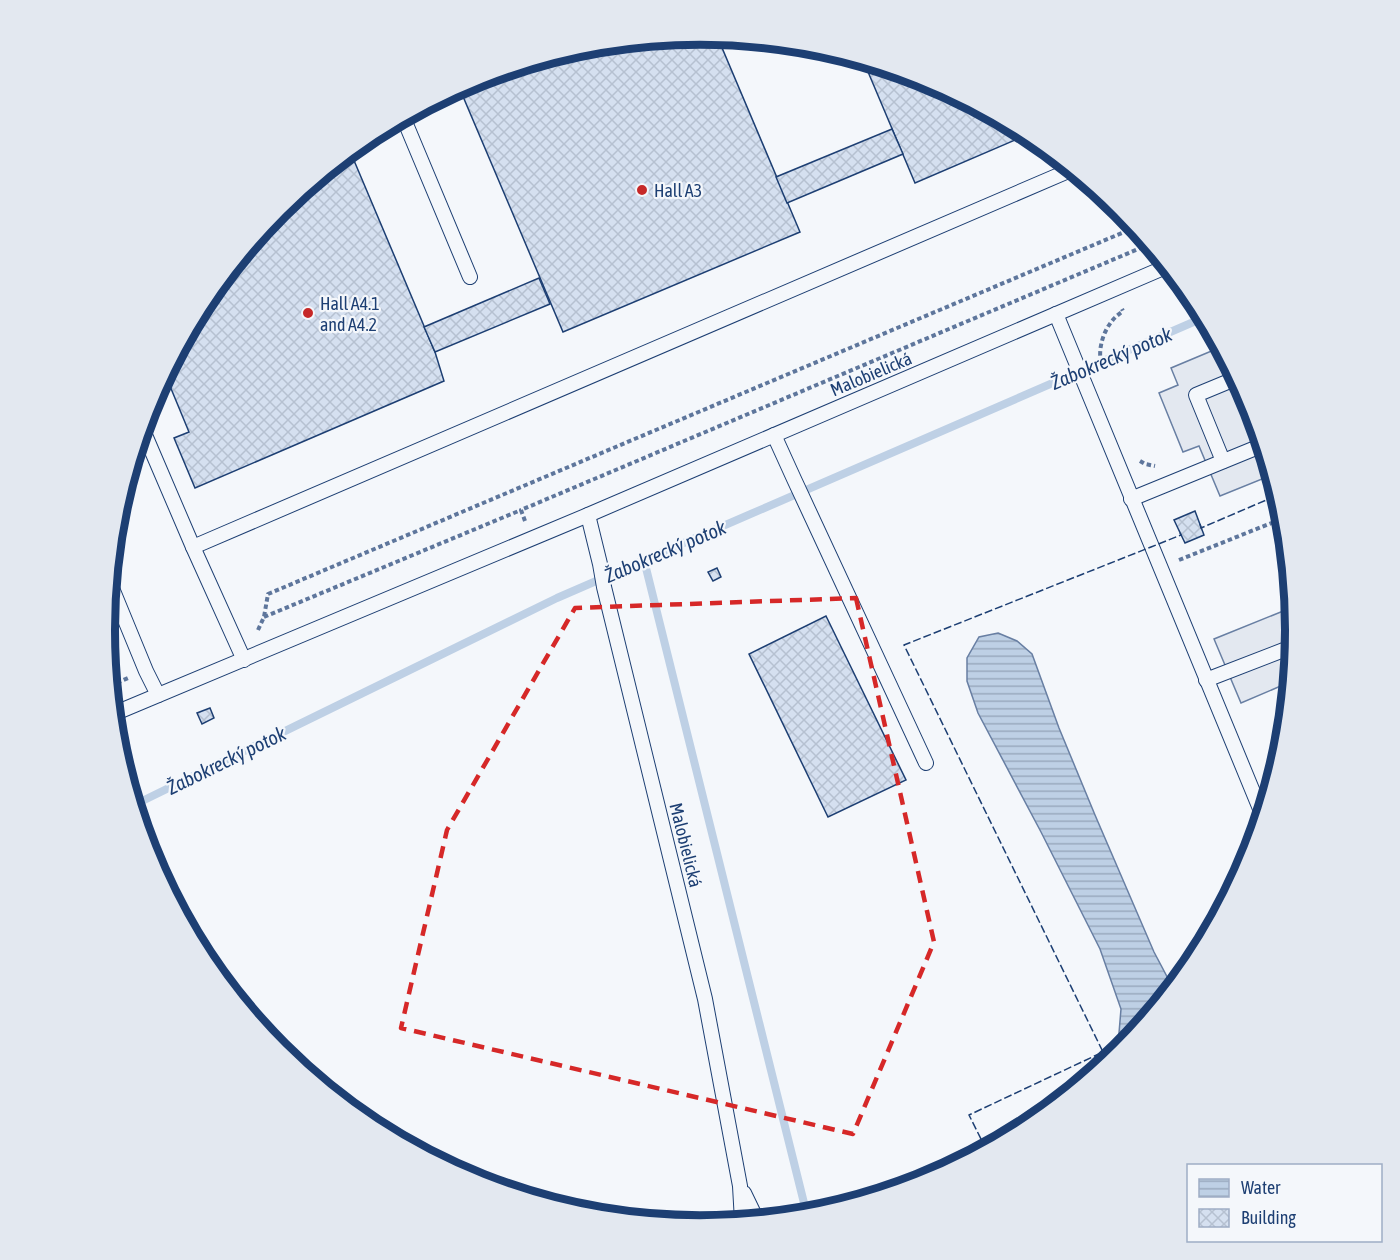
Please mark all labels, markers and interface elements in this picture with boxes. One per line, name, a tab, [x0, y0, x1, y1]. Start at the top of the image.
place label: Hall A3	[654, 180, 702, 201]
marker: Hall A3	[635, 183, 649, 197]
place label: Hall A4.1 and A4.2	[320, 293, 380, 335]
marker: Hall A4.1 and A4.2	[301, 306, 315, 320]
water label: Žabokrecký potok	[1047, 322, 1175, 394]
street label: Malobielická	[827, 347, 915, 401]
water label: Žabokrecký potok	[601, 515, 729, 587]
water label: Žabokrecký potok	[163, 721, 290, 799]
street label: Malobielická	[665, 801, 707, 889]
legend	[1187, 1164, 1382, 1242]
text: Water	[1241, 1177, 1281, 1198]
text: Building	[1241, 1207, 1296, 1228]

